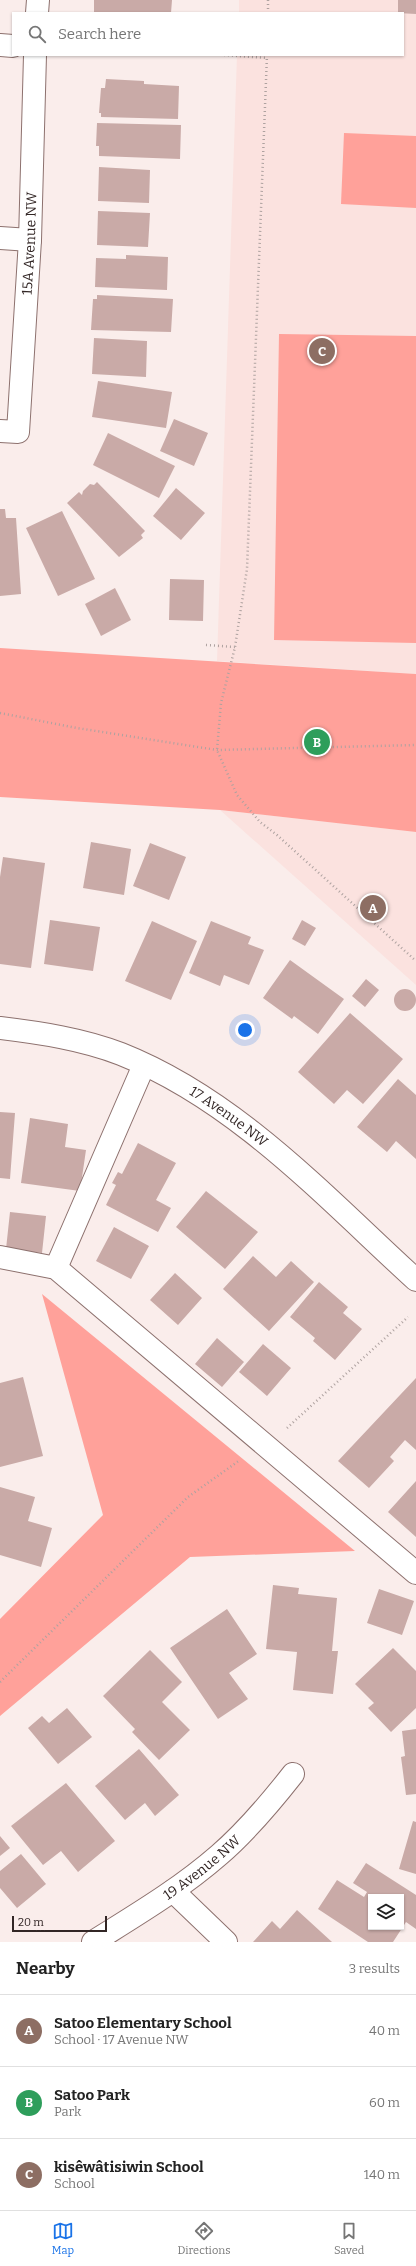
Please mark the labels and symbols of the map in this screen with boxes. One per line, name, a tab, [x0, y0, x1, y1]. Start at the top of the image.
street label: 15A Avenue NW	[18, 191, 40, 295]
pin: C	[309, 336, 335, 366]
pin: B	[304, 727, 330, 757]
pin: A	[360, 893, 386, 923]
your location	[235, 1020, 255, 1040]
street label: 17 Avenue NW	[187, 1082, 272, 1150]
street label: 19 Avenue NW	[160, 1831, 244, 1903]
scale bar	[12, 1914, 107, 1933]

